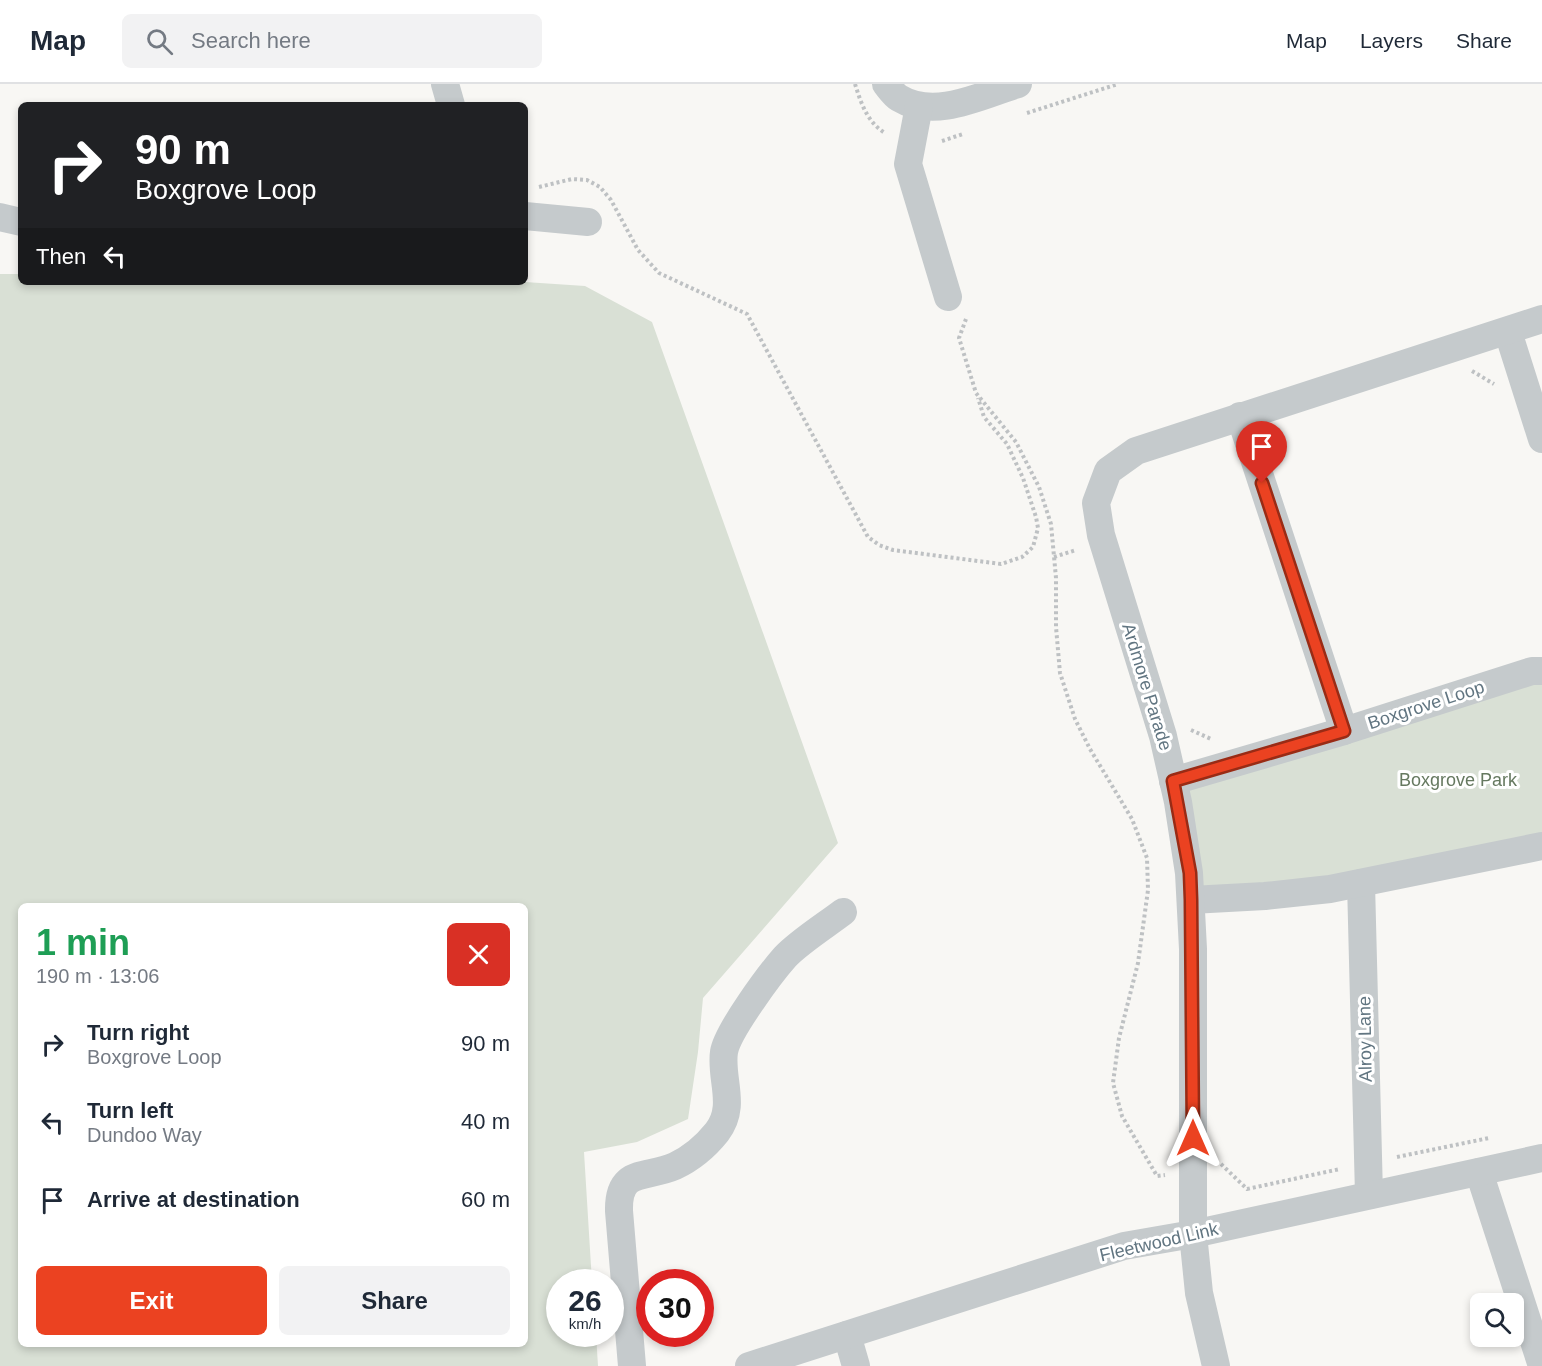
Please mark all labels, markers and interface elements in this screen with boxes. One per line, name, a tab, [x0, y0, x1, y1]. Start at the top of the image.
search box	[122, 14, 542, 68]
text: Map	[30, 25, 86, 56]
icon: search	[143, 25, 176, 58]
text: Search here	[191, 28, 311, 53]
text: Map	[1286, 29, 1327, 52]
text: Layers	[1360, 29, 1423, 52]
text: Share	[1456, 29, 1512, 52]
icon: right	[36, 126, 114, 204]
text: 90 m	[135, 126, 231, 173]
text: Boxgrove Loop	[135, 175, 317, 205]
icon: left	[98, 240, 131, 273]
text: Then	[36, 244, 86, 269]
pin	[1236, 421, 1287, 483]
icon: arrive	[1245, 430, 1278, 463]
street label: Ardmore Parade	[1118, 621, 1176, 753]
street label: Boxgrove Loop	[1365, 677, 1487, 733]
park label: Boxgrove Park	[1399, 770, 1518, 790]
text: 1 min	[36, 922, 130, 963]
button: close	[447, 923, 510, 986]
text: 190 m · 13:06	[36, 965, 159, 987]
street label: Alroy Lane	[1354, 996, 1376, 1082]
text: Turn right	[87, 1020, 189, 1045]
icon: right	[36, 1028, 69, 1061]
text: 90 m	[461, 1031, 510, 1056]
text: Boxgrove Loop	[87, 1046, 222, 1068]
text: Turn left	[87, 1098, 173, 1123]
icon: left	[36, 1106, 69, 1139]
position arrow	[1161, 1106, 1225, 1170]
text: 40 m	[461, 1109, 510, 1134]
text: Dundoo Way	[87, 1124, 202, 1146]
icon: arrive	[36, 1184, 69, 1217]
text: Arrive at destination	[87, 1187, 300, 1212]
text: 60 m	[461, 1187, 510, 1212]
street label: Fleetwood Link	[1098, 1218, 1221, 1265]
button: Exit	[36, 1266, 267, 1335]
button: Share	[279, 1266, 510, 1335]
speed limit sign: 30	[636, 1269, 714, 1347]
text: 26	[568, 1284, 602, 1317]
map controls	[1470, 1293, 1524, 1347]
button: search	[1470, 1293, 1524, 1347]
text: km/h	[569, 1315, 601, 1332]

